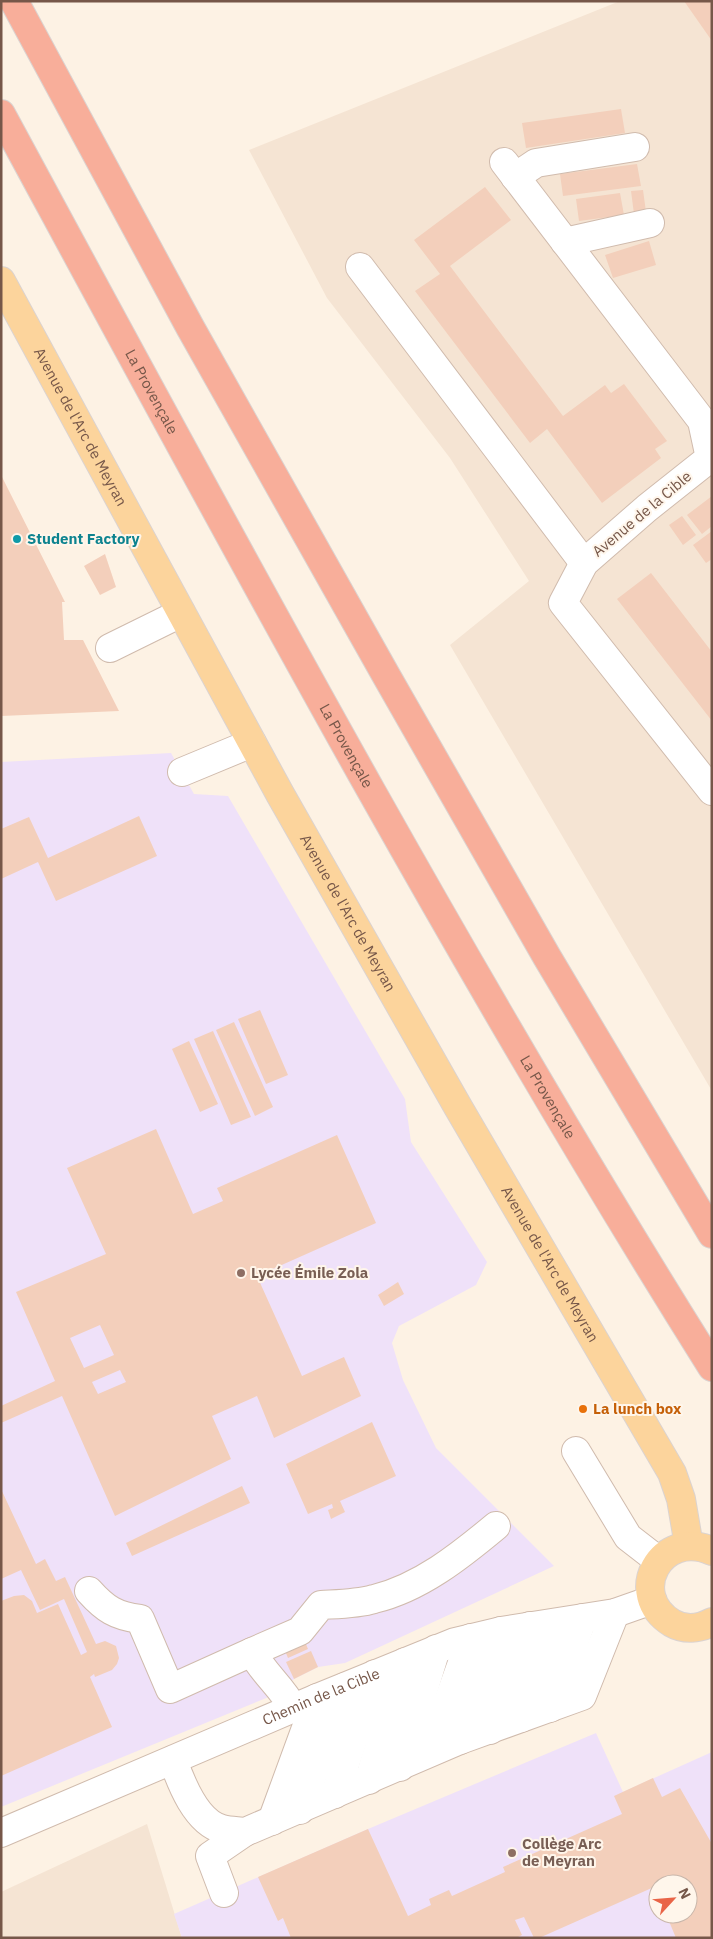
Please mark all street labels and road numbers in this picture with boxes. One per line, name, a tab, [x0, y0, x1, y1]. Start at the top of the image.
street label: Avenue de l'Arc de Meyran	[30, 344, 132, 509]
street label: La Provençale	[121, 346, 183, 437]
street label: Avenue de la Cible	[588, 467, 695, 561]
street label: La Provençale	[315, 700, 378, 791]
street label: Avenue de l'Arc de Meyran	[296, 831, 400, 995]
street label: La Provençale	[516, 1052, 580, 1142]
street label: Avenue de l'Arc de Meyran	[497, 1182, 603, 1345]
street label: Chemin de la Cible	[259, 1664, 383, 1729]

